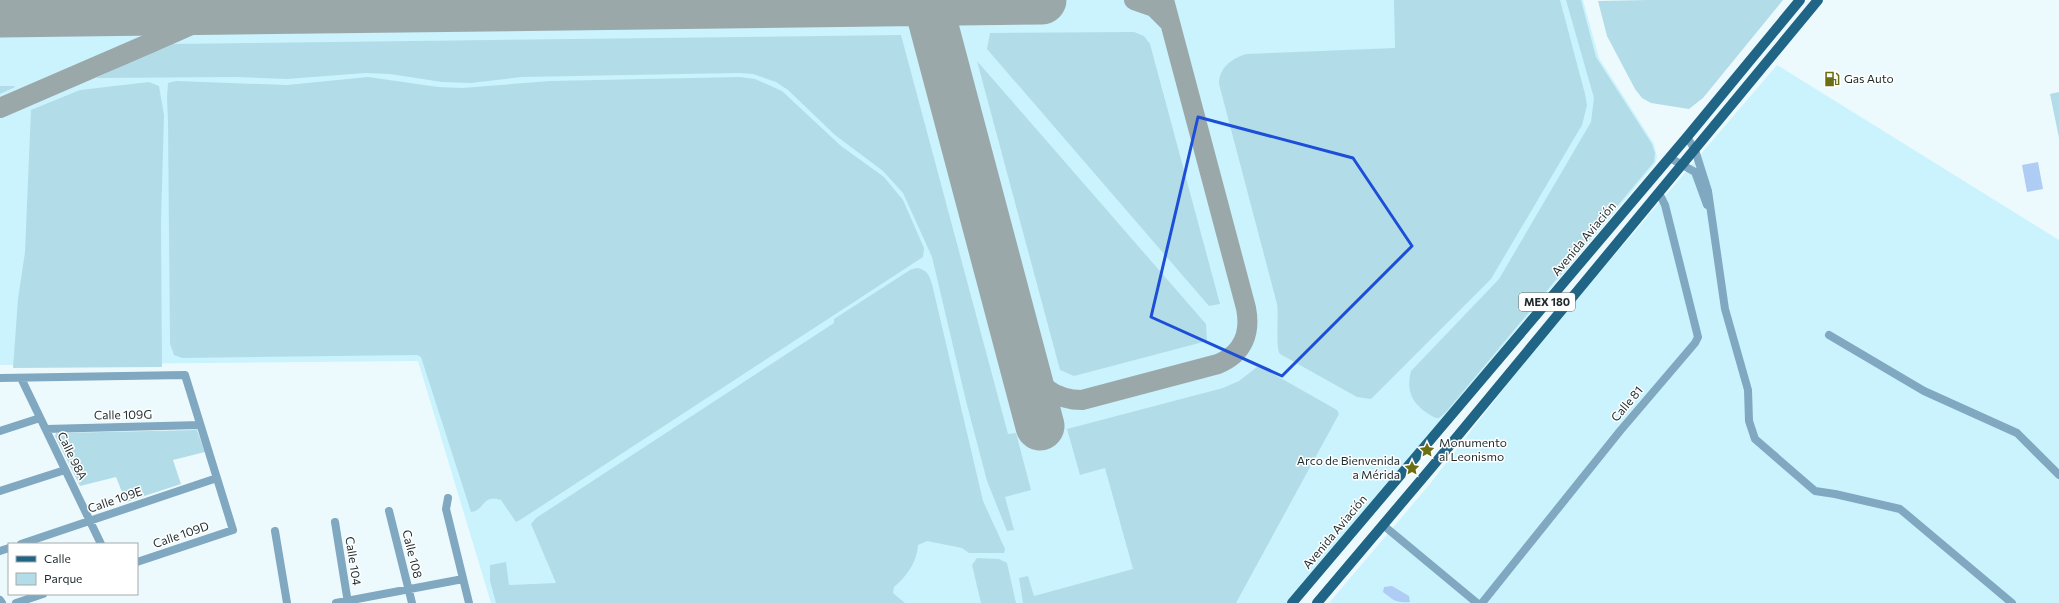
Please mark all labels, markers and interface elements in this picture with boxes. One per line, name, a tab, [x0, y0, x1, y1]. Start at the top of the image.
fuel station icon: Gas Auto	[1823, 70, 1841, 88]
place label: Gas Auto	[1844, 71, 1894, 85]
street label: Avenida Aviación	[1548, 199, 1618, 278]
road number: MEX 180	[1519, 293, 1575, 311]
street label: Calle 81	[1607, 383, 1645, 424]
street label: Calle 109G	[94, 406, 152, 422]
street label: Calle 98A	[55, 429, 91, 482]
place label: Monumento al Leonismo	[1439, 435, 1507, 463]
place icon: Monumento al Leonismo	[1418, 441, 1436, 459]
place label: Arco de Bienvenida a Mérida	[1297, 453, 1400, 481]
place icon: Arco de Bienvenida a Mérida	[1403, 459, 1421, 477]
street label: Calle 109E	[86, 483, 144, 515]
street label: Avenida Aviación	[1299, 492, 1369, 571]
street label: Calle 109D	[151, 518, 211, 550]
street label: Calle 108	[400, 528, 426, 579]
street label: Calle 104	[343, 535, 365, 586]
legend	[8, 543, 138, 595]
text: Calle	[44, 551, 71, 565]
text: Parque	[44, 571, 82, 585]

